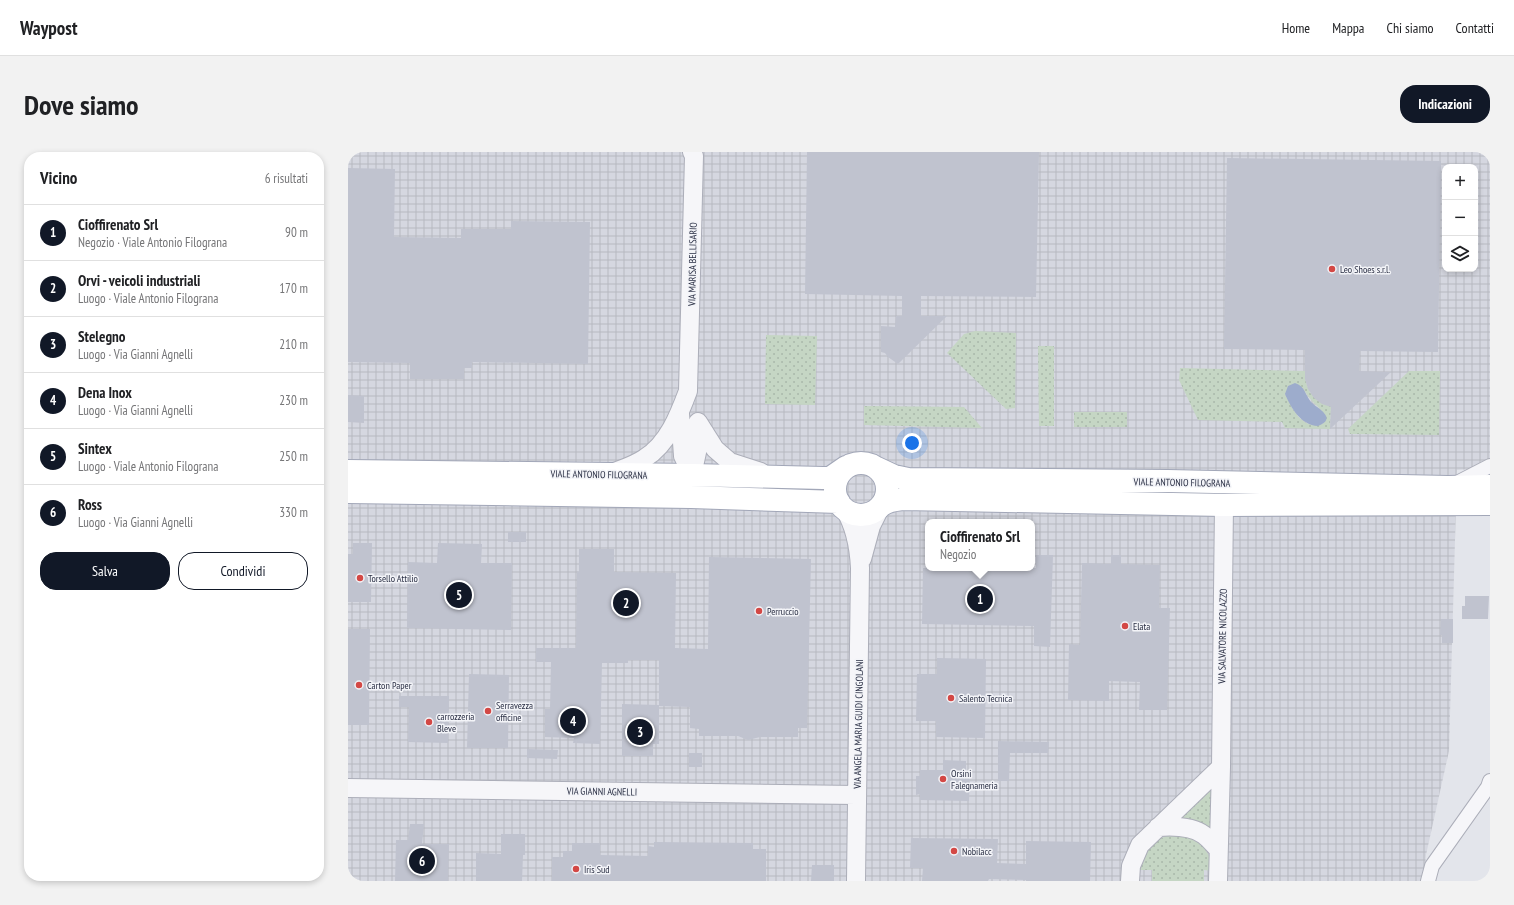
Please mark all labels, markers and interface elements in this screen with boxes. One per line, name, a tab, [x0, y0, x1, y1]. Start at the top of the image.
text: Waypost	[20, 16, 77, 40]
text: Home	[1282, 19, 1310, 37]
text: Mappa	[1332, 19, 1364, 37]
text: Chi siamo	[1386, 19, 1434, 37]
text: Contatti	[1456, 19, 1494, 37]
button: Indicazioni	[1400, 85, 1490, 123]
text: Dove siamo	[24, 86, 139, 123]
map controls	[1442, 164, 1478, 272]
button: +	[1442, 164, 1478, 200]
text: Vicino	[40, 167, 77, 189]
text: 6 risultati	[265, 170, 308, 187]
button: −	[1442, 200, 1478, 236]
text: Cioffirenato Srl	[78, 215, 158, 234]
street label: VIA MARISA BELLISARIO	[685, 222, 700, 307]
text: 1	[50, 224, 56, 241]
text: 90 m	[285, 224, 308, 241]
text: Negozio · Viale Antonio Filograna	[78, 234, 227, 251]
button: layers	[1442, 236, 1478, 272]
place label: Leo Shoes s.r.l.	[1340, 263, 1390, 276]
marker: Leo Shoes s.r.l.	[1327, 264, 1337, 274]
text: Orvi - veicoli industriali	[78, 271, 200, 290]
text: 2	[50, 280, 56, 297]
text: 170 m	[279, 280, 308, 297]
text: Luogo · Viale Antonio Filograna	[78, 290, 218, 307]
text: Stelegno	[78, 327, 126, 346]
text: 3	[50, 336, 56, 353]
text: 210 m	[279, 336, 308, 353]
text: Luogo · Via Gianni Agnelli	[78, 346, 193, 363]
text: Dena Inox	[78, 383, 132, 402]
text: 4	[50, 392, 56, 409]
text: 230 m	[279, 392, 308, 409]
text: Luogo · Via Gianni Agnelli	[78, 402, 193, 419]
your location	[902, 433, 922, 453]
text: Sintex	[78, 439, 112, 458]
text: 5	[50, 448, 56, 465]
text: 250 m	[279, 448, 308, 465]
text: Luogo · Viale Antonio Filograna	[78, 458, 218, 475]
street label: VIALE ANTONIO FILOGRANA	[549, 467, 648, 482]
street label: VIALE ANTONIO FILOGRANA	[1132, 475, 1231, 490]
text: Ross	[78, 495, 102, 514]
text: 6	[50, 504, 56, 521]
text: 330 m	[279, 504, 308, 521]
text: Luogo · Via Gianni Agnelli	[78, 514, 193, 531]
popup	[925, 519, 1035, 571]
text: Cioffirenato Srl	[940, 527, 1020, 546]
text: Negozio	[940, 546, 976, 563]
button: Salva	[40, 552, 170, 590]
button: Condividi	[178, 552, 308, 590]
place label: Torsello Attilio	[368, 572, 418, 585]
marker: Torsello Attilio	[355, 573, 365, 583]
pin: 5	[446, 580, 472, 610]
pin: 1	[967, 584, 993, 614]
pin: 2	[613, 588, 639, 618]
street label: VIA SALVATORE NICOLAZZO	[1215, 588, 1230, 685]
place label: Perruccio	[767, 605, 799, 618]
marker: Perruccio	[754, 606, 764, 616]
place label: Elata	[1133, 620, 1150, 633]
marker: Elata	[1120, 621, 1130, 631]
street label: VIA ANGELA MARIA GUIDI CINGOLANI	[851, 659, 866, 790]
place label: Carton Paper	[367, 679, 412, 692]
marker: Carton Paper	[354, 680, 364, 690]
place label: Salento Tecnica	[959, 692, 1012, 705]
marker: Salento Tecnica	[946, 693, 956, 703]
place label: Serravezza officine	[496, 699, 533, 724]
marker: Serravezza officine	[483, 706, 493, 716]
pin: 4	[560, 706, 586, 736]
place label: carrozzeria Bleve	[437, 710, 474, 735]
marker: carrozzeria Bleve	[424, 717, 434, 727]
pin: 3	[627, 717, 653, 747]
place label: Orsini Falegnameria	[951, 767, 998, 792]
marker: Orsini Falegnameria	[938, 774, 948, 784]
street label: VIA GIANNI AGNELLI	[566, 784, 637, 799]
place label: Nobilacc	[962, 845, 992, 858]
pin: 6	[409, 846, 435, 876]
marker: Nobilacc	[949, 846, 959, 856]
place label: Iris Sud	[584, 863, 610, 876]
marker: Iris Sud	[571, 864, 581, 874]

